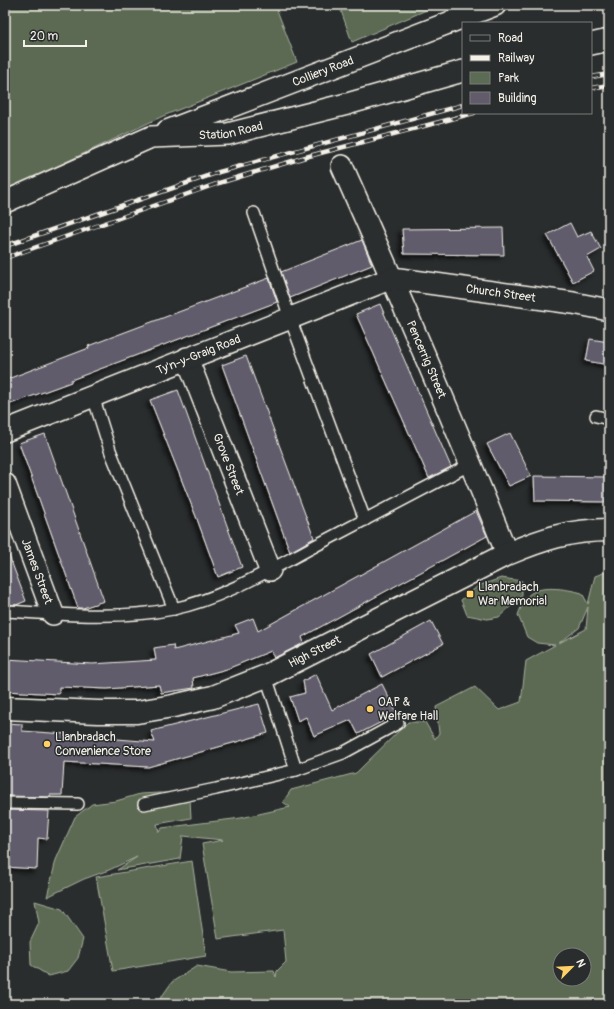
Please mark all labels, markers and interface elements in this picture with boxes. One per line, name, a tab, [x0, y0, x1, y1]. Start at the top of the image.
scale bar	[24, 22, 86, 48]
legend	[462, 22, 592, 114]
text: 20 m	[30, 29, 59, 44]
text: Road	[498, 31, 523, 46]
text: Railway	[498, 51, 534, 66]
street label: Colliery Road	[290, 52, 356, 90]
text: Park	[498, 71, 519, 86]
text: Building	[498, 91, 537, 106]
street label: Station Road	[199, 118, 264, 143]
street label: Church Street	[465, 281, 537, 305]
street label: Pencerrig Street	[403, 318, 450, 401]
street label: Ty'n-y-Graig Road	[154, 331, 243, 378]
street label: Grove Street	[210, 431, 247, 497]
street label: James Street	[18, 537, 56, 606]
place label: Llanbradach War Memorial	[478, 580, 547, 609]
marker: Llanbradach War Memorial	[465, 589, 475, 599]
street label: High Street	[286, 632, 343, 671]
place label: OAP & Welfare Hall	[378, 695, 439, 724]
marker: OAP & Welfare Hall	[365, 704, 375, 714]
place label: Llanbradach Convenience Store	[55, 730, 151, 759]
marker: Llanbradach Convenience Store	[42, 739, 52, 749]
north arrow	[552, 947, 592, 987]
text: N	[573, 957, 588, 970]

